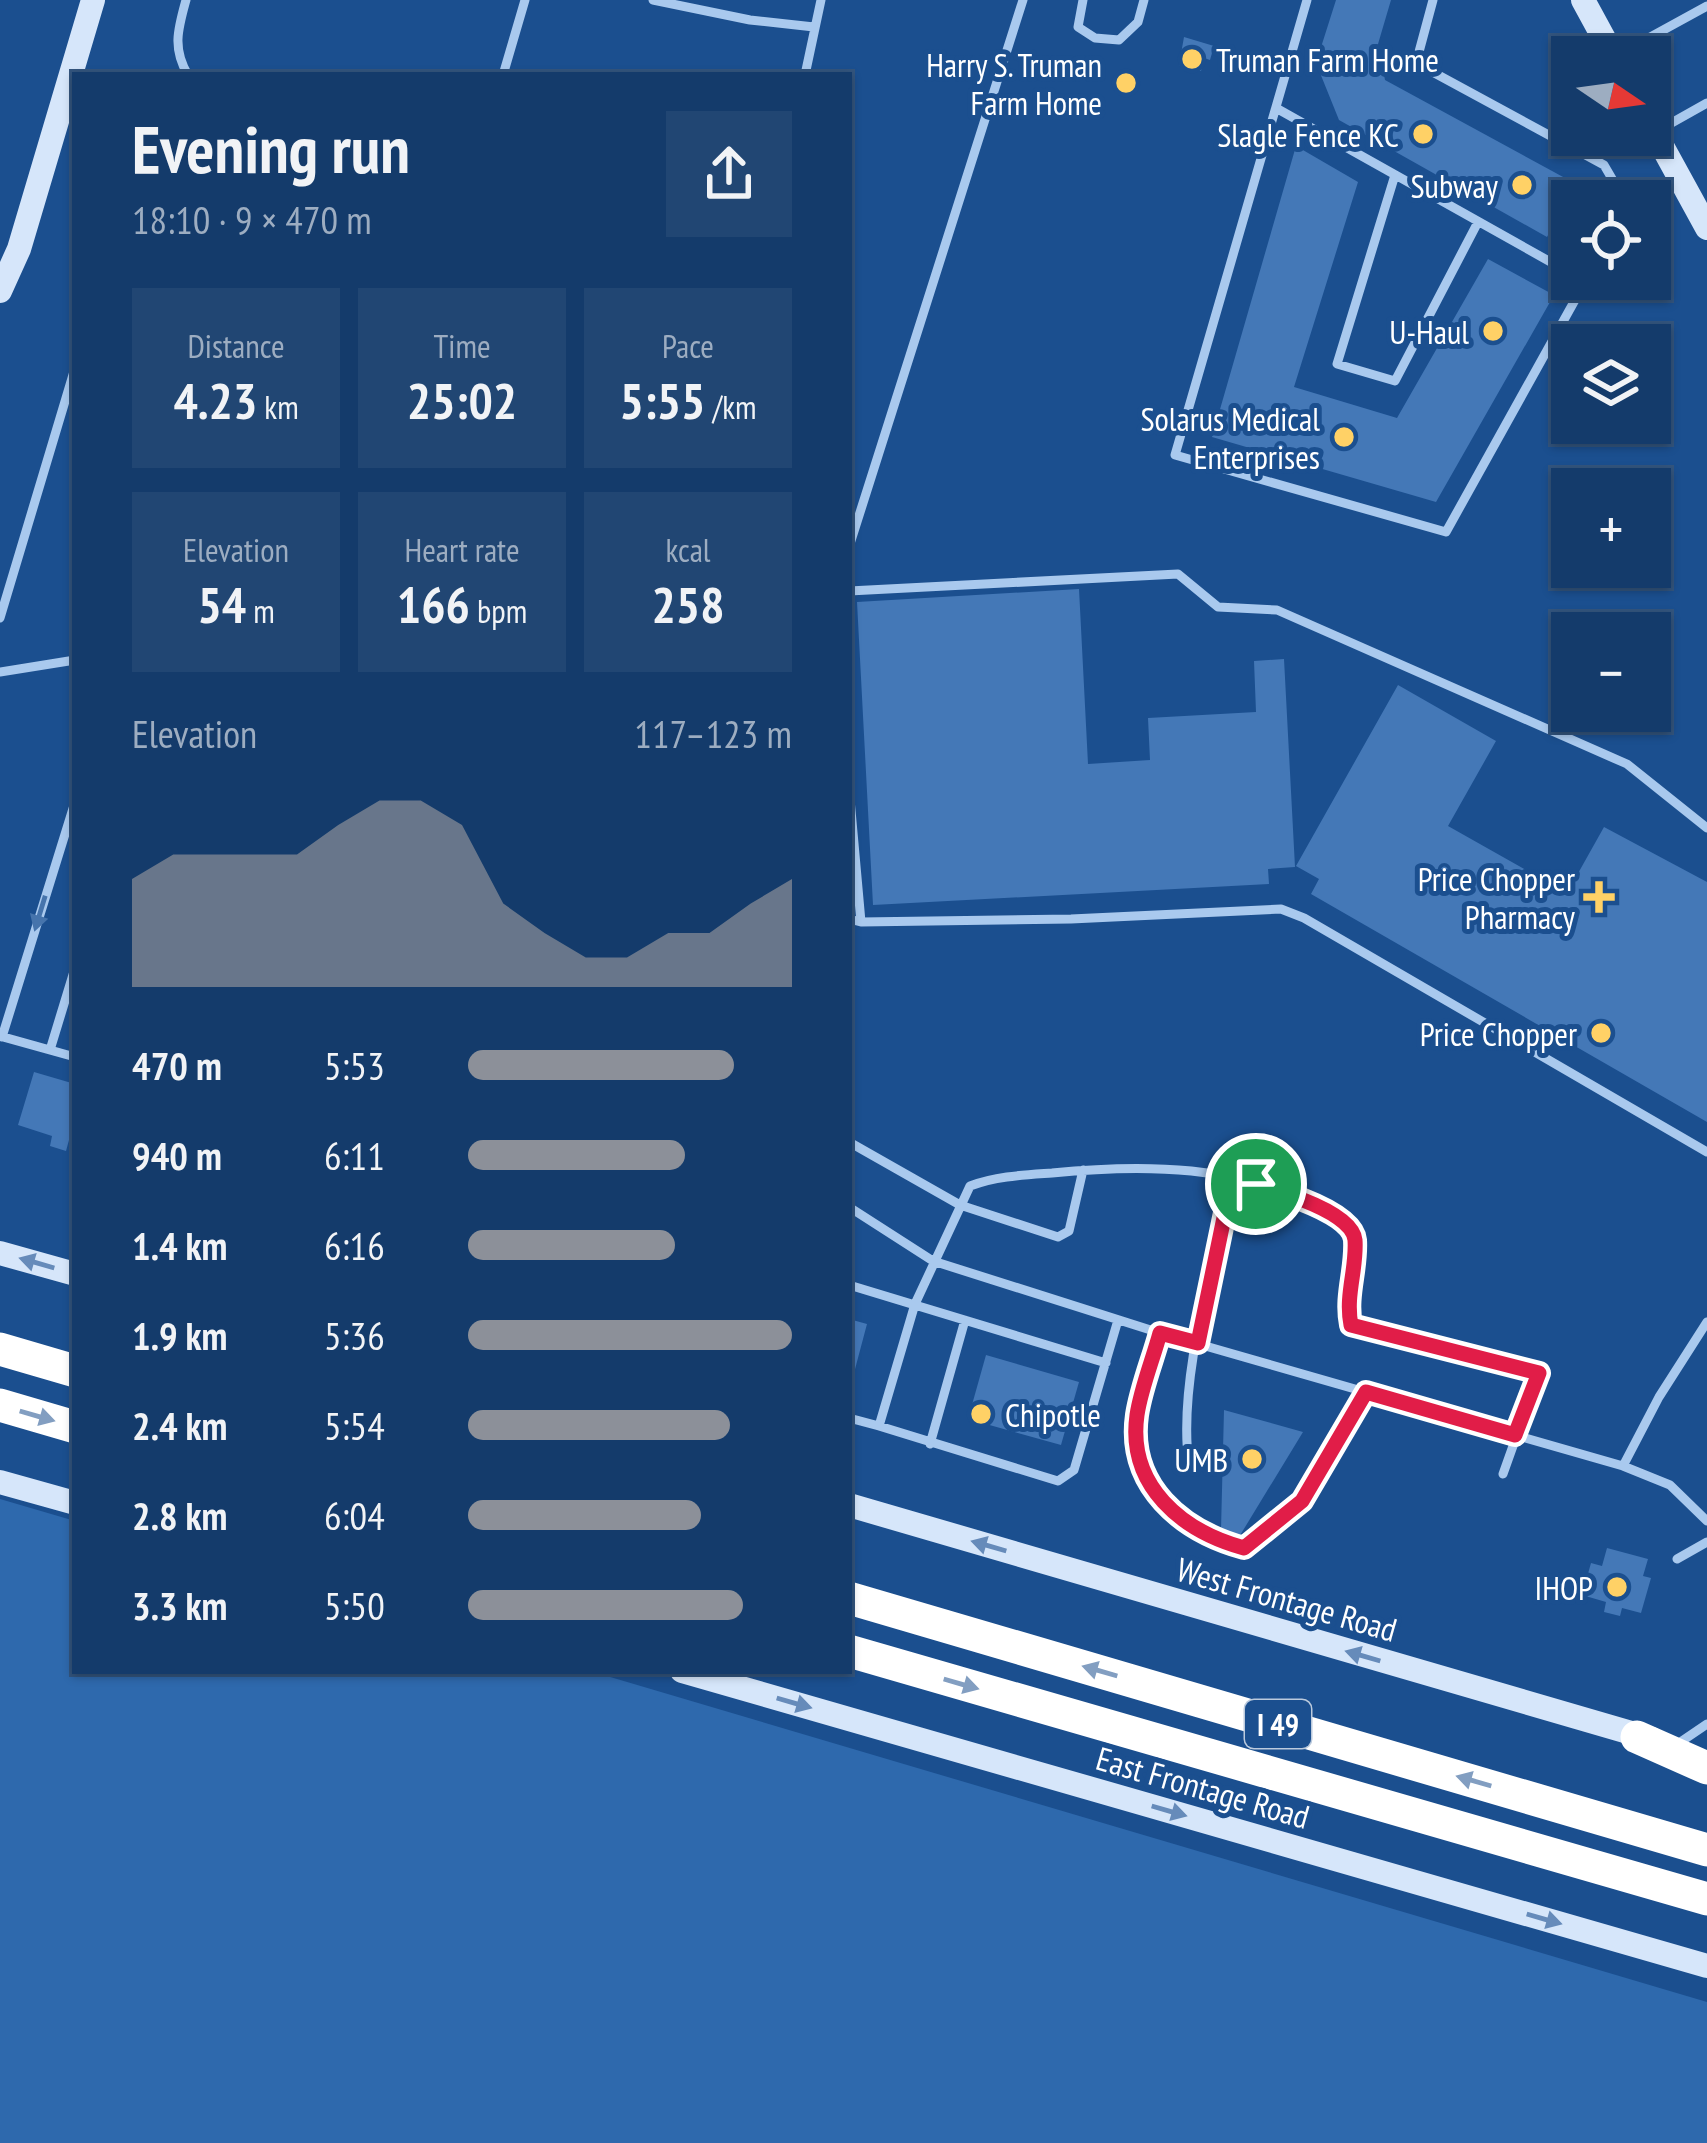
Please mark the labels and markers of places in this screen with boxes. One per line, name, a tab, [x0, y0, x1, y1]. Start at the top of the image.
place label: Truman Farm Home	[1216, 38, 1439, 81]
place label: Harry S. Truman Farm Home	[926, 43, 1102, 124]
marker: Truman Farm Home	[1179, 46, 1205, 72]
marker: Harry S. Truman Farm Home	[1113, 70, 1139, 96]
place label: Slagle Fence KC	[1217, 113, 1399, 156]
marker: Slagle Fence KC	[1410, 121, 1436, 147]
place label: Subway	[1410, 164, 1499, 207]
marker: Subway	[1509, 172, 1535, 198]
place label: U-Haul	[1389, 310, 1469, 353]
marker: U-Haul	[1480, 318, 1506, 344]
place label: Solarus Medical Enterprises	[1140, 397, 1320, 478]
marker: Solarus Medical Enterprises	[1331, 424, 1357, 450]
place label: Price Chopper Pharmacy	[1418, 857, 1576, 938]
marker: Price Chopper Pharmacy	[1586, 884, 1612, 910]
place label: Price Chopper	[1420, 1012, 1577, 1055]
marker: Price Chopper	[1588, 1020, 1614, 1046]
pin	[1205, 1133, 1307, 1235]
place label: Chipotle	[1005, 1393, 1101, 1436]
marker: Chipotle	[968, 1401, 994, 1427]
place label: UMB	[1174, 1438, 1228, 1481]
marker: UMB	[1239, 1446, 1265, 1472]
place label: IHOP	[1535, 1566, 1593, 1609]
marker: IHOP	[1604, 1574, 1630, 1600]

